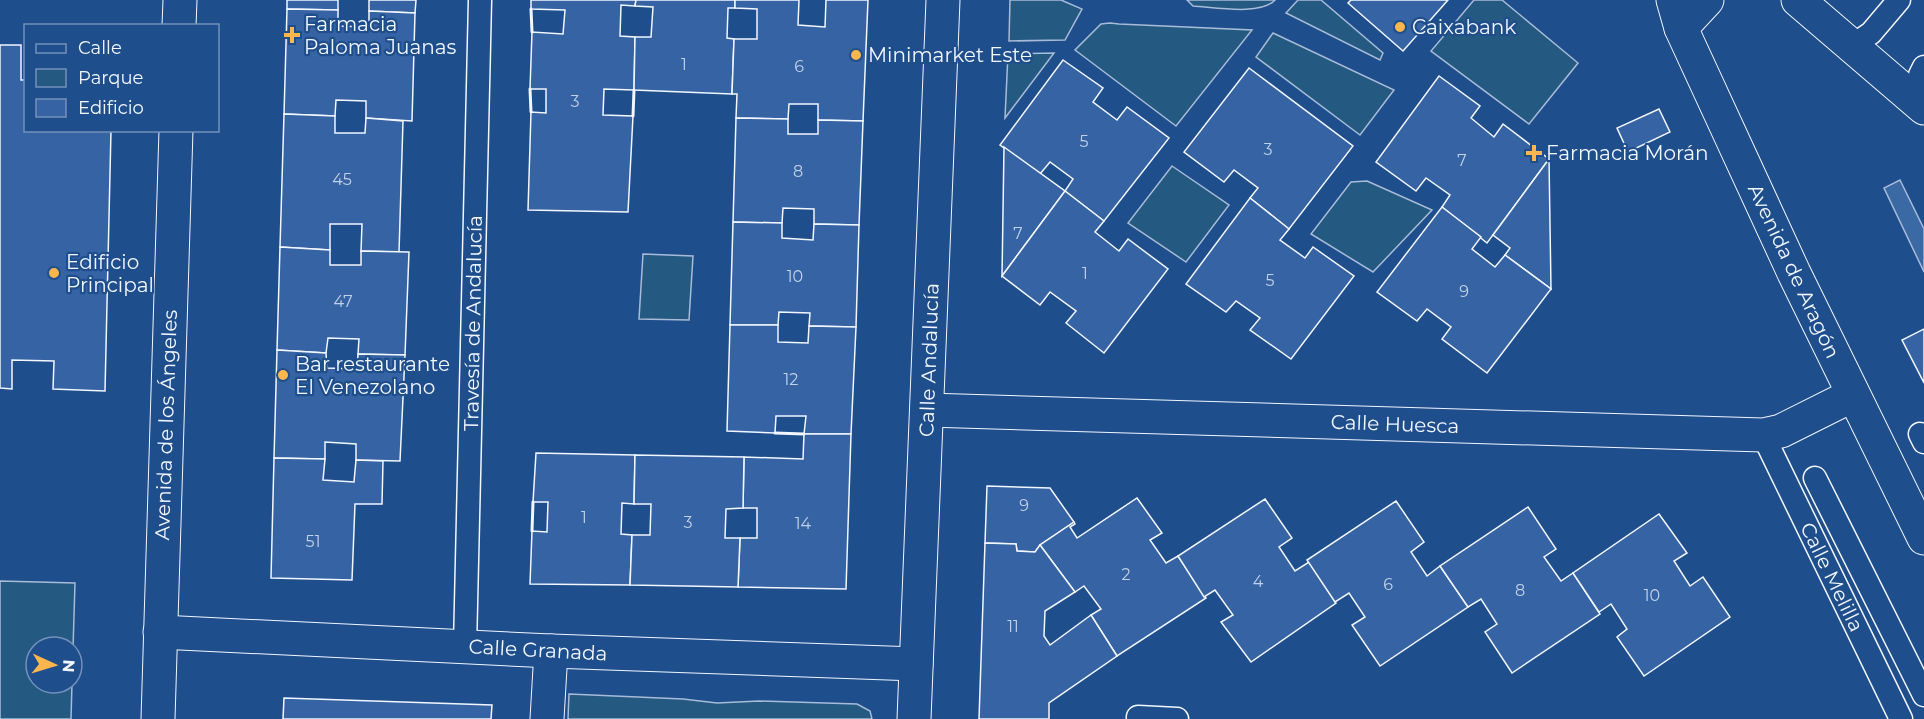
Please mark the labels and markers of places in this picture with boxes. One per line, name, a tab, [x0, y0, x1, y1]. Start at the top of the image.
place label: Farmacia Paloma Juanas	[304, 12, 457, 59]
place label: Caixabank	[1412, 15, 1516, 39]
marker: Caixabank	[1393, 20, 1407, 34]
marker: Farmacia Paloma Juanas	[285, 28, 299, 42]
place label: Minimarket Este	[868, 43, 1032, 67]
marker: Minimarket Este	[849, 48, 863, 62]
place label: Farmacia Morán	[1546, 141, 1709, 165]
marker: Farmacia Morán	[1527, 146, 1541, 160]
place label: Edificio Principal	[66, 250, 154, 297]
marker: Edificio Principal	[47, 266, 61, 280]
place label: Bar restaurante El Venezolano	[295, 352, 450, 399]
marker: Bar restaurante El Venezolano	[276, 368, 290, 382]

